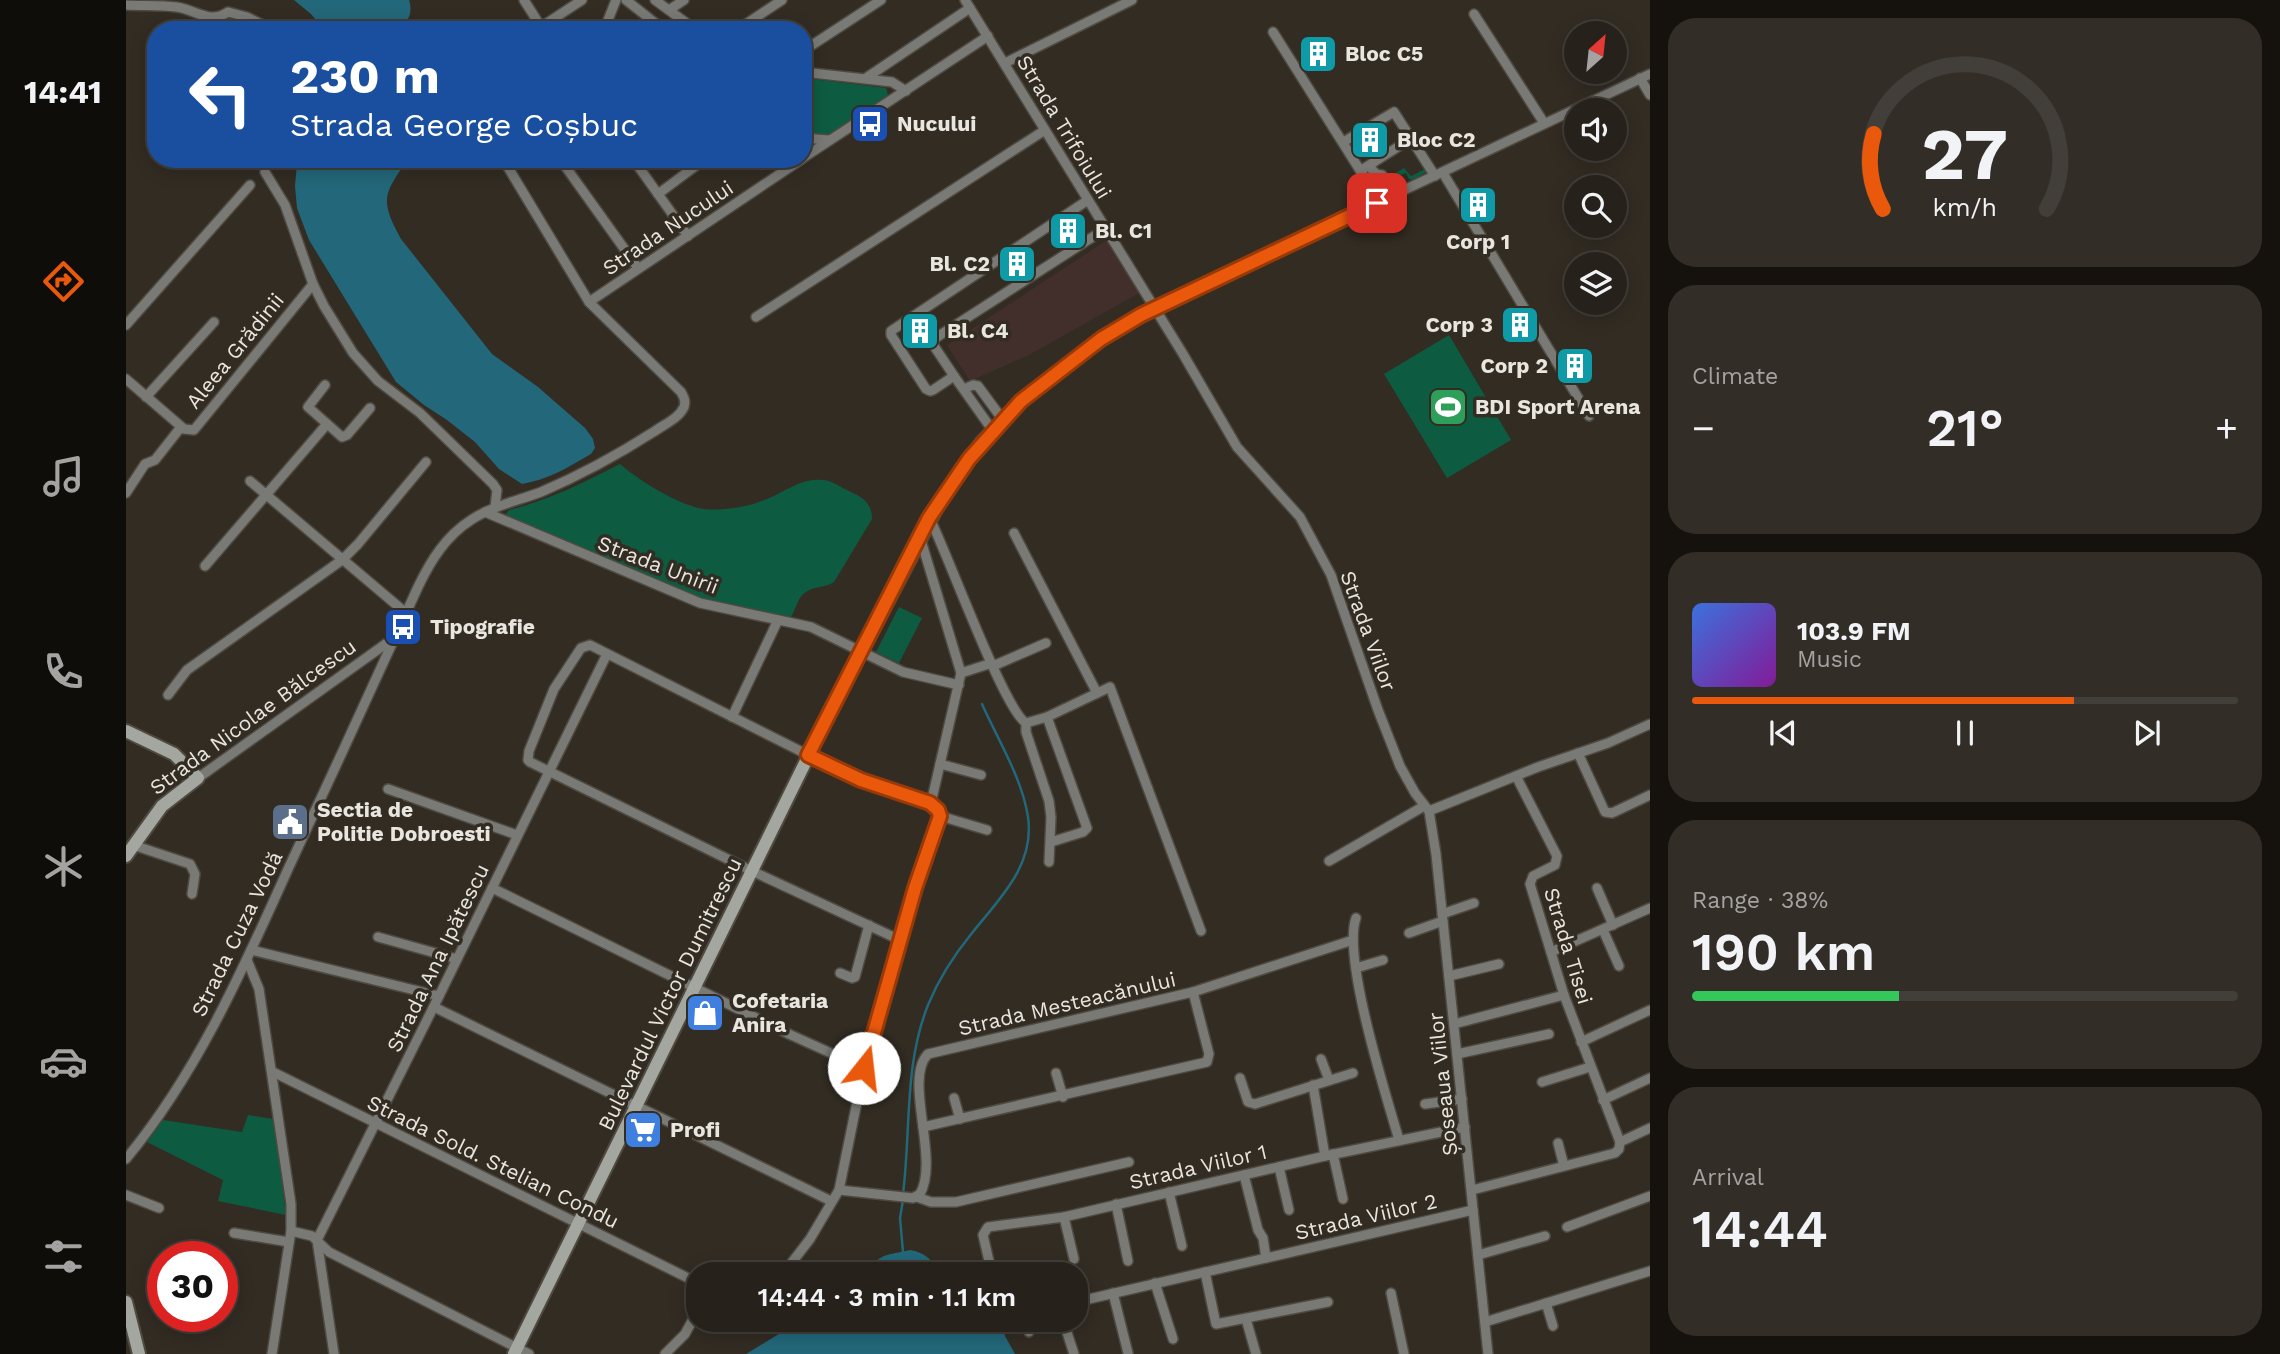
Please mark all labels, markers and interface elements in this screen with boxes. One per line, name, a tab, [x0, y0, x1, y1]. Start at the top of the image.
north arrow	[1564, 21, 1628, 84]
map controls	[1564, 21, 1627, 315]
building icon: Bloc C5	[1297, 33, 1339, 75]
place label: Bloc C5	[1345, 41, 1423, 66]
text: 230 m	[290, 47, 440, 105]
icon: left	[175, 49, 266, 140]
street label: Strada Trifoiului	[1012, 50, 1117, 203]
text: 14:41	[24, 73, 102, 111]
button: sound	[1564, 98, 1627, 161]
bus stop icon: Nucului	[849, 103, 891, 145]
text: Strada George Coșbuc	[290, 106, 638, 144]
place label: Nucului	[897, 111, 976, 136]
text: 27	[1922, 111, 2008, 197]
building icon: Bloc C2	[1349, 119, 1391, 161]
place label: Bloc C2	[1397, 127, 1476, 152]
pin	[1347, 173, 1407, 233]
street label: Strada Nucului	[598, 175, 738, 280]
button: search	[1564, 175, 1627, 238]
icon: arrive	[1358, 184, 1396, 222]
building icon: Corp 1	[1457, 184, 1499, 226]
text: km/h	[1933, 192, 1997, 221]
building icon: Bl. C1	[1047, 210, 1089, 252]
place label: Bl. C1	[1095, 218, 1152, 243]
place label: Corp 1	[1446, 229, 1510, 254]
building icon: Bl. C2	[996, 243, 1038, 285]
place label: Bl. C2	[929, 251, 990, 276]
button: layers	[1564, 252, 1627, 315]
icon: directions	[39, 257, 88, 306]
street label: Aleea Grădinii	[180, 288, 289, 413]
building icon: Corp 3	[1499, 304, 1541, 346]
building icon: Bl. C4	[899, 310, 941, 352]
place label: Corp 3	[1425, 312, 1493, 337]
place label: Bl. C4	[947, 318, 1009, 343]
building icon: Corp 2	[1554, 345, 1596, 387]
place label: Corp 2	[1480, 353, 1548, 378]
text: Climate	[1692, 363, 1778, 390]
sports icon: BDI Sport Arena	[1427, 386, 1469, 428]
place label: BDI Sport Arena	[1475, 394, 1641, 419]
text: 21°	[1926, 398, 2004, 459]
text: −	[1692, 406, 1715, 450]
text: +	[2215, 406, 2238, 450]
icon: music	[39, 452, 88, 501]
street label: Strada Unirii	[594, 530, 722, 599]
street label: Strada Viilor	[1335, 567, 1402, 695]
bus stop icon: Tipografie	[382, 606, 424, 648]
place label: Tipografie	[430, 614, 535, 639]
text: 103.9 FM	[1797, 616, 1911, 646]
street label: Strada Nicolae Bălcescu	[145, 633, 361, 800]
text: Music	[1797, 646, 1862, 673]
icon: phone	[39, 647, 88, 696]
icon: previous	[1764, 714, 1802, 752]
icon: pause	[1946, 714, 1984, 752]
icon: next	[2128, 714, 2166, 752]
place label: Sectia de Politie Dobroesti	[317, 797, 491, 846]
public building icon: Sectia de Politie Dobroesti	[269, 801, 311, 843]
icon: climate	[39, 842, 88, 891]
street label: Strada Cuza Vodă	[186, 847, 287, 1021]
street label: Bulevardul Victor Dumitrescu	[593, 853, 747, 1134]
street label: Strada Ana Ipătescu	[381, 860, 494, 1056]
street label: Strada Tisei	[1539, 885, 1598, 1007]
text: Range · 38%	[1692, 887, 1828, 914]
text: 190 km	[1692, 922, 1875, 983]
street label: Strada Mesteacănului	[956, 966, 1178, 1041]
place label: Cofetaria Anira	[732, 988, 829, 1037]
shop icon: Cofetaria Anira	[684, 992, 726, 1034]
street label: Șoseaua Viilor	[1422, 1011, 1462, 1157]
position arrow	[827, 1031, 901, 1105]
icon: car	[39, 1037, 88, 1086]
street label: Strada Sold. Stelian Condu	[363, 1090, 623, 1234]
supermarket icon: Profi	[622, 1109, 664, 1151]
place label: Profi	[670, 1117, 720, 1142]
street label: Strada Viilor 1	[1127, 1139, 1269, 1194]
text: Arrival	[1692, 1164, 1764, 1191]
street label: Strada Viilor 2	[1293, 1188, 1439, 1245]
text: 14:44	[1692, 1199, 1828, 1260]
icon: filters	[39, 1232, 88, 1281]
speed limit sign: 30	[147, 1241, 238, 1332]
text: 14:44 · 3 min · 1.1 km	[758, 1282, 1016, 1312]

